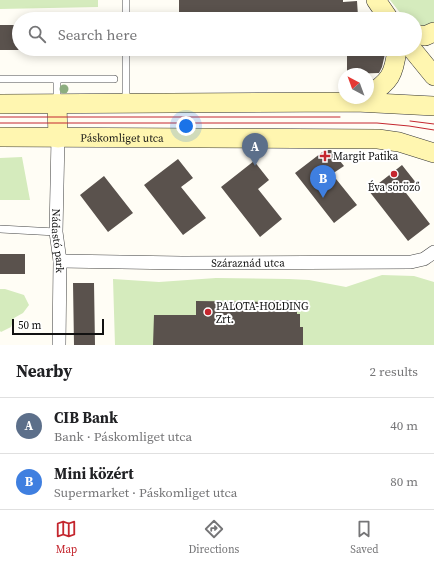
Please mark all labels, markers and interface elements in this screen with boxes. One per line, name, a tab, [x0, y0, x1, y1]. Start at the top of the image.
search box	[12, 12, 422, 56]
icon: search	[26, 23, 48, 45]
text: Search here	[58, 24, 137, 45]
north arrow	[338, 68, 374, 104]
your location	[176, 116, 196, 136]
street label: Páskomliget utca	[80, 130, 164, 146]
pin: A	[242, 133, 268, 166]
place label: Margit Patika	[333, 149, 399, 164]
marker: Margit Patika	[320, 151, 330, 161]
pin: B	[310, 165, 336, 198]
marker: Éva söröző	[389, 169, 399, 179]
place label: Éva söröző	[368, 180, 420, 195]
street label: Nádastó park	[48, 208, 67, 274]
street label: Száraznád utca	[211, 256, 285, 271]
place label: PALOTA-HOLDING Zrt.	[216, 299, 309, 327]
marker: PALOTA-HOLDING Zrt.	[203, 307, 213, 317]
scale bar	[12, 317, 104, 336]
text: 50 m	[18, 318, 41, 333]
text: Nearby	[16, 359, 72, 383]
text: 2 results	[370, 363, 418, 380]
text: CIB Bank	[54, 407, 118, 428]
text: A	[25, 417, 33, 434]
text: 40 m	[390, 417, 418, 434]
text: Bank · Páskomliget utca	[54, 428, 192, 445]
text: Mini közért	[54, 463, 134, 484]
text: B	[25, 473, 33, 490]
text: 80 m	[390, 473, 418, 490]
text: Supermarket · Páskomliget utca	[54, 484, 237, 501]
tab: Map	[55, 518, 77, 557]
tab: Directions	[188, 518, 239, 557]
tab: Saved	[350, 518, 379, 557]

